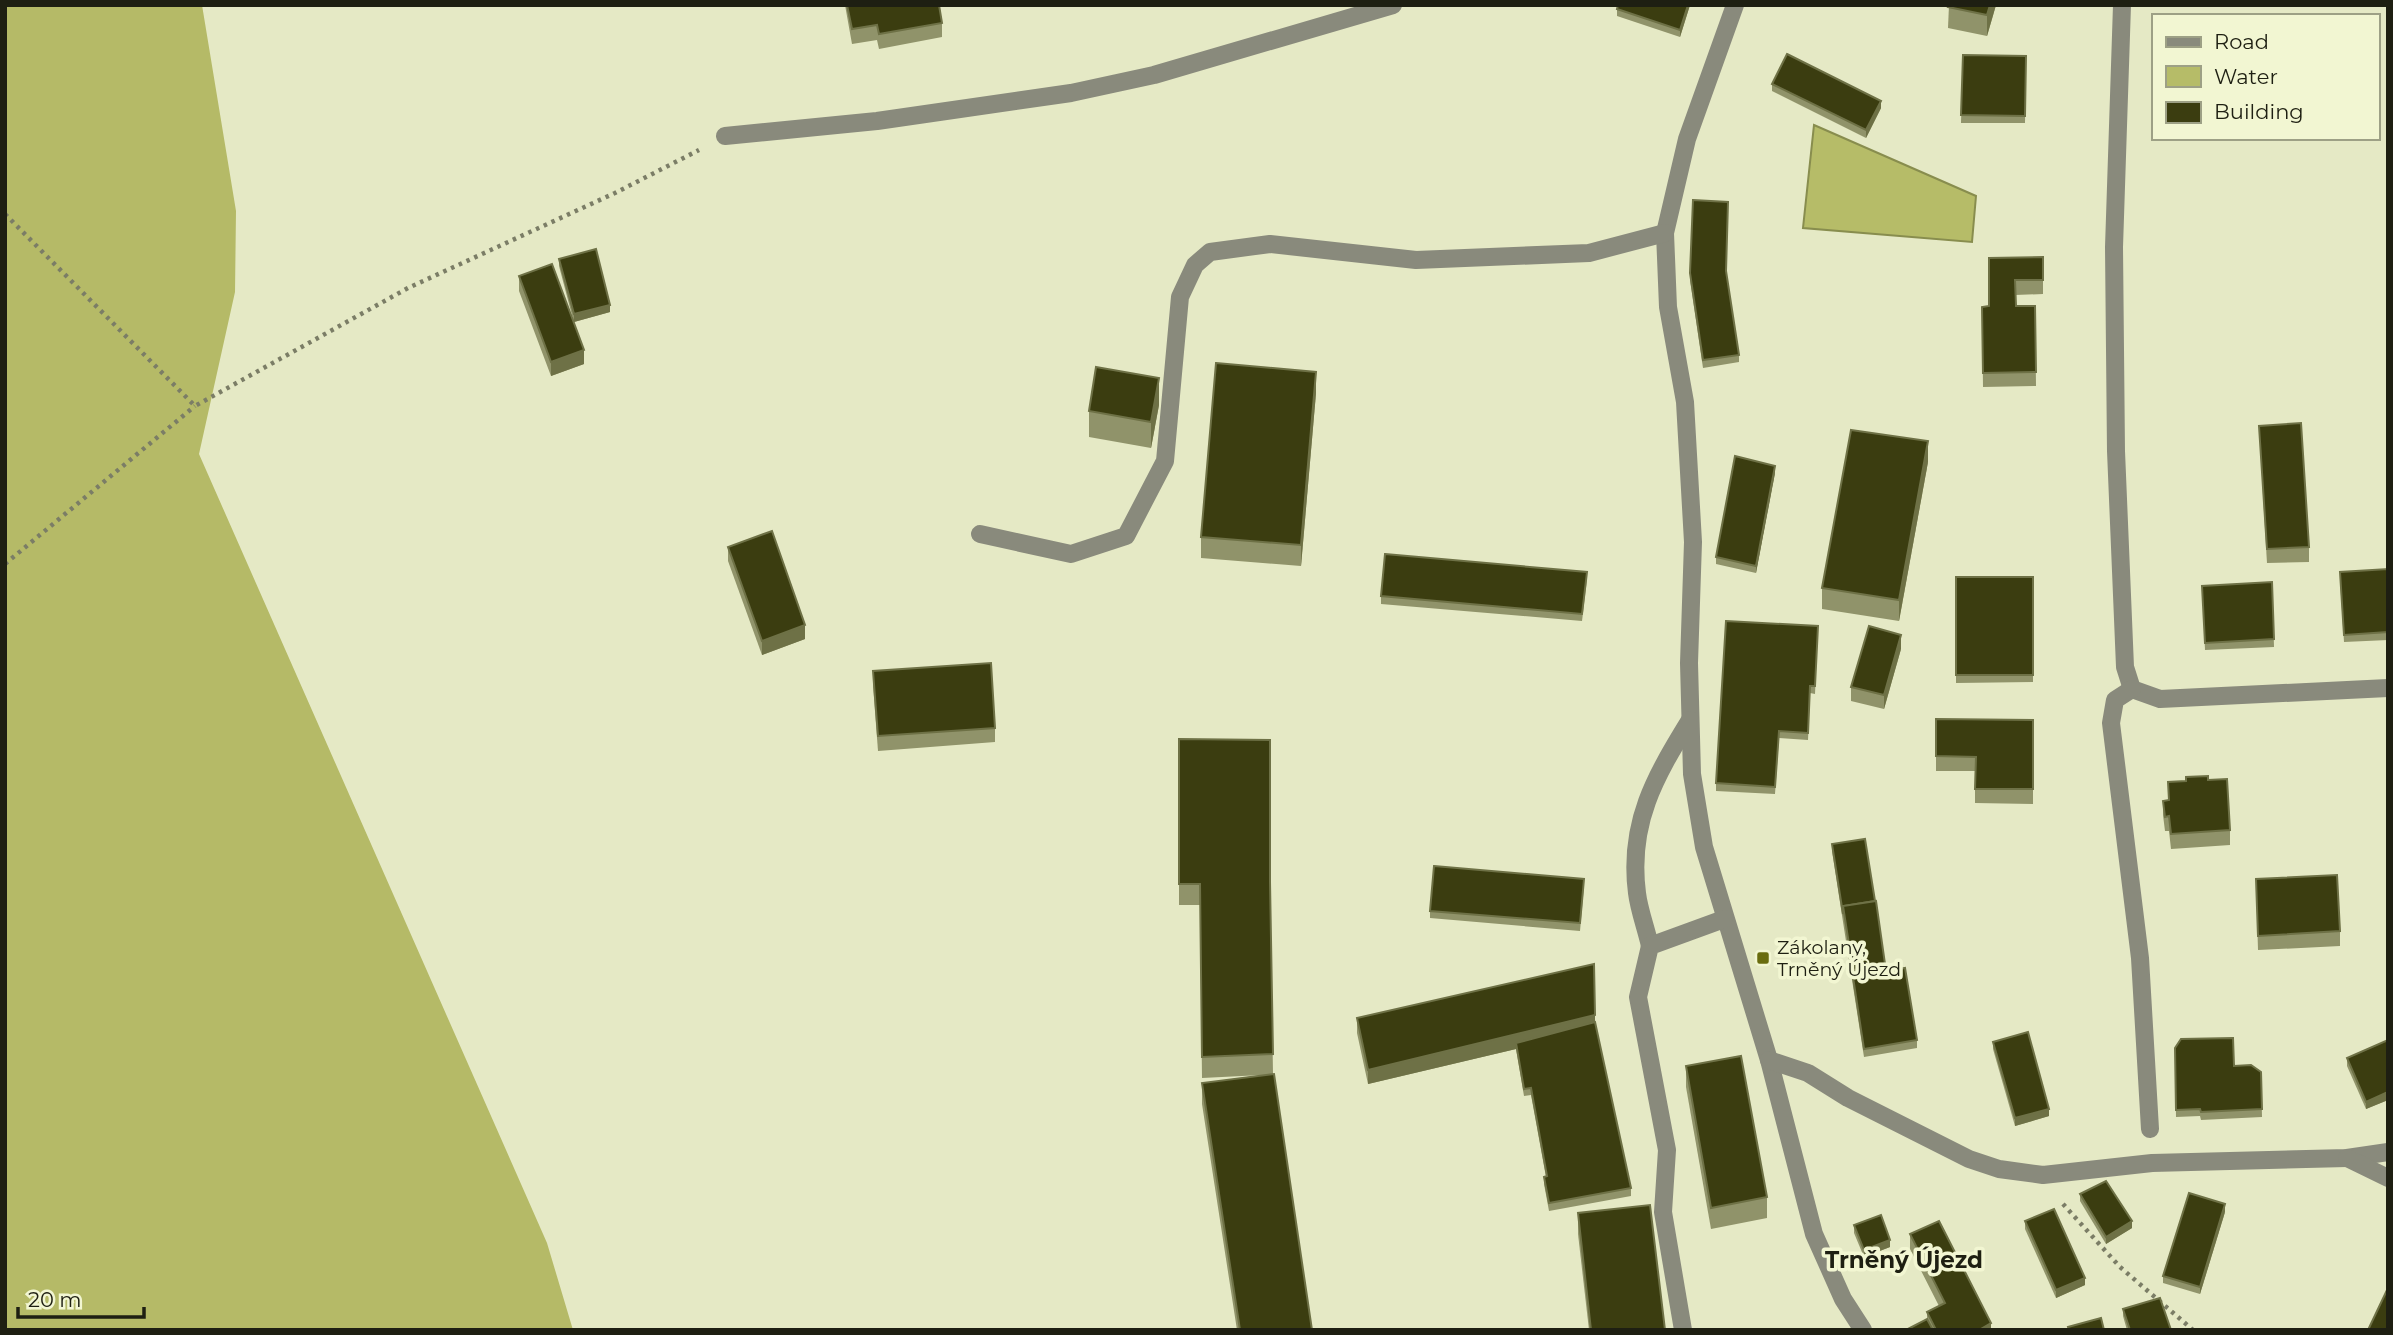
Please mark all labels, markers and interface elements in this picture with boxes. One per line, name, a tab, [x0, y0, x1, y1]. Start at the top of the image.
legend	[2152, 14, 2379, 140]
text: Road	[2214, 29, 2269, 54]
text: Water	[2214, 64, 2278, 89]
text: Building	[2214, 99, 2304, 124]
place label: Zákolany, Trněný Újezd	[1777, 936, 1901, 981]
marker: Zákolany, Trněný Újezd	[1755, 950, 1771, 966]
district label: Trněný Újezd	[1825, 1246, 1983, 1274]
scale bar	[18, 1276, 144, 1320]
text: 20 m	[28, 1287, 82, 1312]

